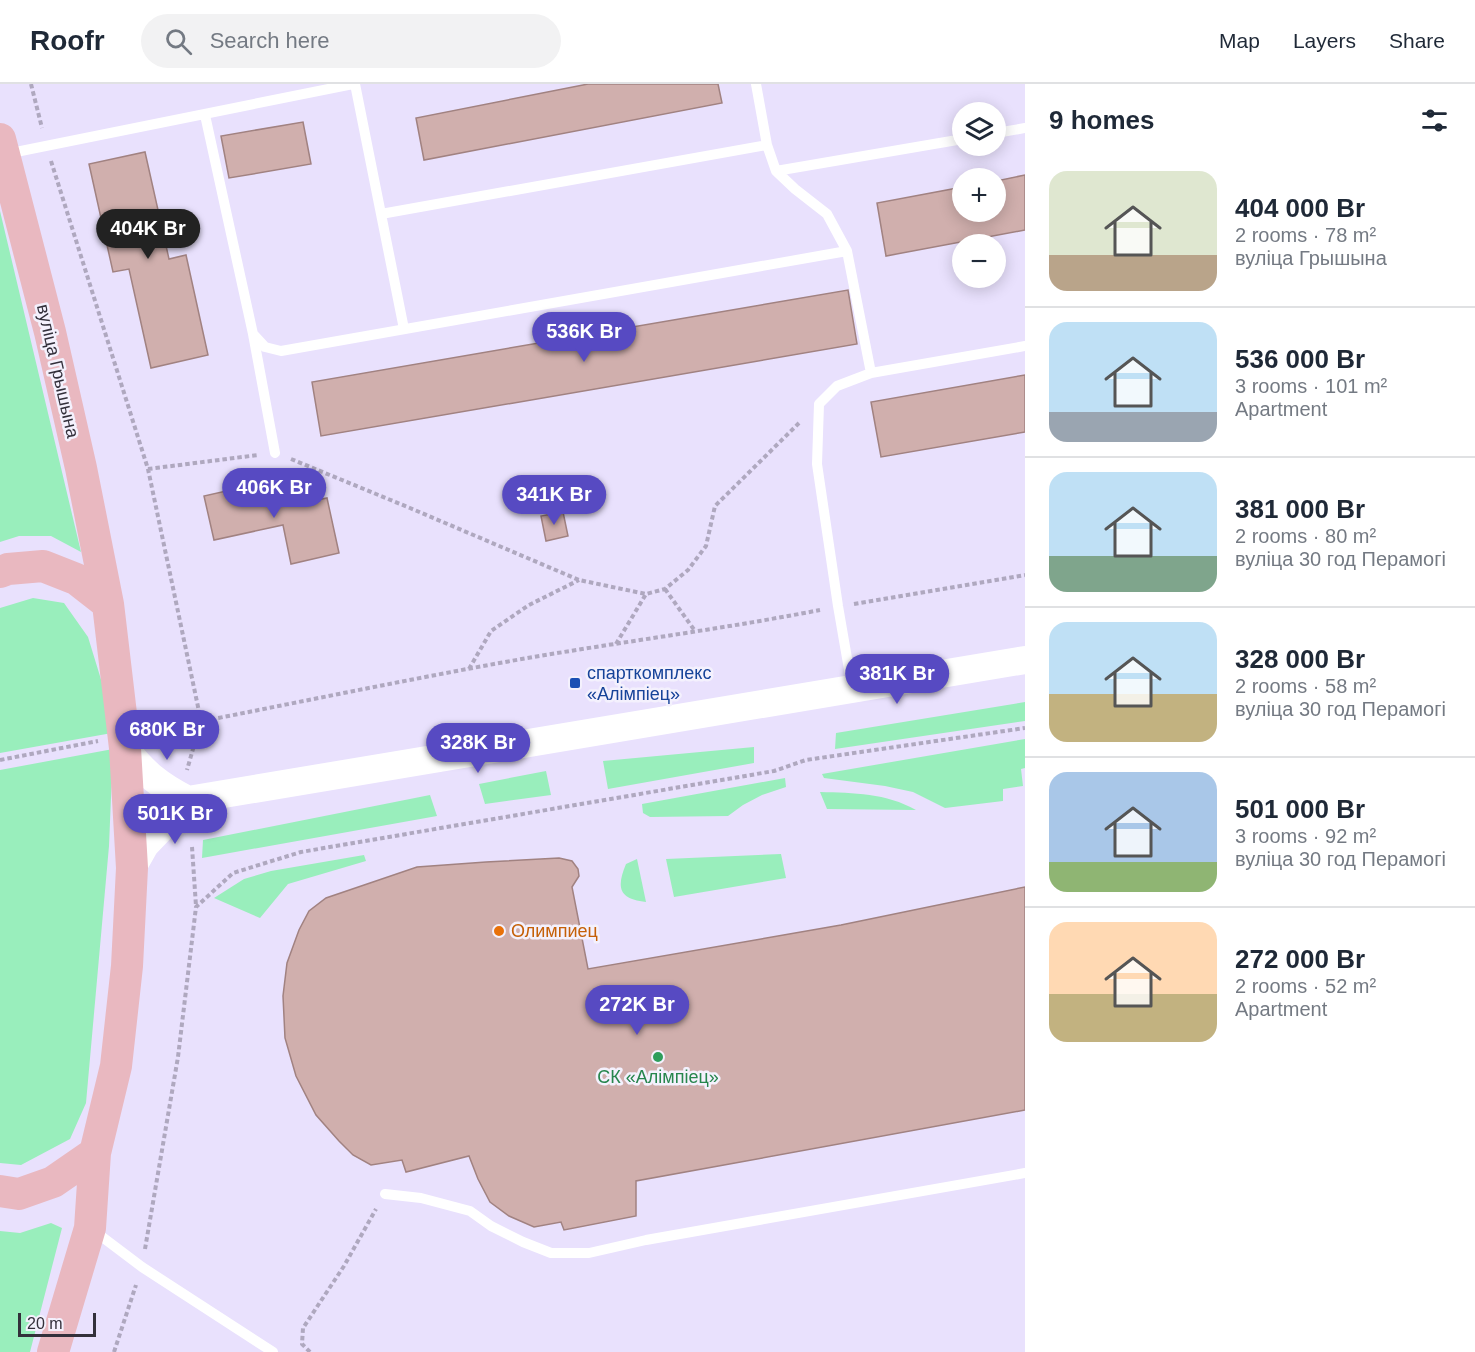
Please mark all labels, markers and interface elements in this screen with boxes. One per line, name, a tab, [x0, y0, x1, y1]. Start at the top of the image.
search box	[141, 14, 561, 68]
text: Roofr	[30, 25, 105, 56]
icon: search	[162, 25, 195, 58]
text: Search here	[210, 28, 330, 53]
text: Map	[1219, 29, 1260, 52]
text: Layers	[1293, 29, 1356, 52]
text: Share	[1389, 29, 1445, 52]
map controls	[952, 102, 1006, 288]
button: layers	[952, 102, 1006, 156]
icon: filters	[1418, 104, 1451, 137]
text: 9 homes	[1049, 105, 1155, 135]
button: +	[952, 168, 1006, 222]
text: 404 000 Br	[1235, 193, 1365, 223]
icon: home	[1097, 195, 1169, 267]
pin: 404K Br	[93, 209, 203, 260]
text: 404K Br	[110, 217, 186, 239]
text: 2 rooms · 78 m²	[1235, 224, 1376, 246]
button: −	[952, 234, 1006, 288]
text: вуліца Грышына	[1235, 247, 1387, 269]
street label: вуліца Грышына	[33, 302, 83, 441]
pin: 536K Br	[529, 312, 639, 363]
text: 536K Br	[546, 320, 622, 342]
text: 536 000 Br	[1235, 344, 1365, 374]
icon: home	[1097, 346, 1169, 418]
text: 3 rooms · 101 m²	[1235, 375, 1387, 397]
text: Apartment	[1235, 398, 1327, 420]
pin: 406K Br	[219, 468, 329, 519]
pin: 341K Br	[499, 475, 609, 526]
text: 406K Br	[236, 476, 312, 498]
text: 341K Br	[516, 483, 592, 505]
text: 381 000 Br	[1235, 494, 1365, 524]
icon: home	[1097, 496, 1169, 568]
text: 2 rooms · 80 m²	[1235, 525, 1376, 547]
text: вуліца 30 год Перамогі	[1235, 548, 1446, 570]
text: 328 000 Br	[1235, 644, 1365, 674]
icon: home	[1097, 646, 1169, 718]
pin: 381K Br	[842, 654, 952, 705]
text: 381K Br	[859, 662, 935, 684]
place label: спарткомплекс «Алімпіец»	[587, 663, 711, 704]
text: 2 rooms · 58 m²	[1235, 675, 1376, 697]
marker: спарткомплекс «Алімпіец»	[568, 676, 582, 690]
text: вуліца 30 год Перамогі	[1235, 698, 1446, 720]
pin: 680K Br	[112, 710, 222, 761]
text: 680K Br	[129, 718, 205, 740]
pin: 328K Br	[423, 723, 533, 774]
text: 328K Br	[440, 731, 516, 753]
pin: 501K Br	[120, 794, 230, 845]
text: 501 000 Br	[1235, 794, 1365, 824]
icon: home	[1097, 796, 1169, 868]
text: 501K Br	[137, 802, 213, 824]
text: 3 rooms · 92 m²	[1235, 825, 1376, 847]
text: вуліца 30 год Перамогі	[1235, 848, 1446, 870]
place label: Олимпиец	[511, 921, 598, 941]
marker: Олимпиец	[492, 924, 506, 938]
text: 272 000 Br	[1235, 944, 1365, 974]
icon: home	[1097, 946, 1169, 1018]
text: 2 rooms · 52 m²	[1235, 975, 1376, 997]
pin: 272K Br	[582, 985, 692, 1036]
text: 272K Br	[599, 993, 675, 1015]
text: Apartment	[1235, 998, 1327, 1020]
marker: СК «Алімпіец»	[651, 1050, 665, 1064]
place label: СК «Алімпіец»	[597, 1067, 719, 1087]
scale bar	[18, 1310, 96, 1338]
text: 20 m	[27, 1315, 63, 1332]

